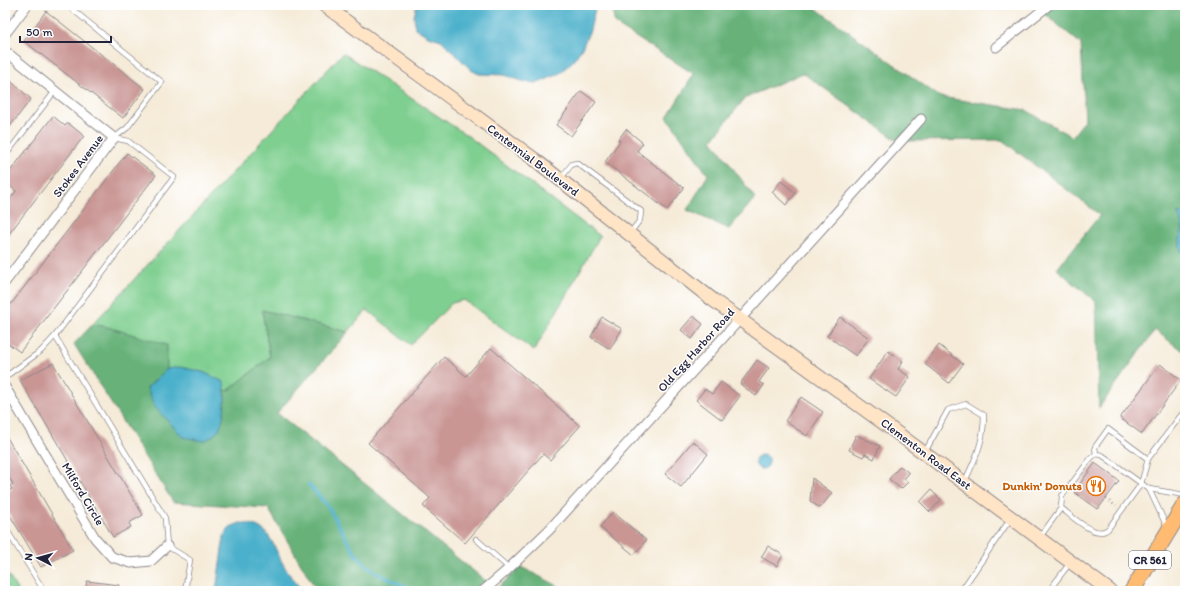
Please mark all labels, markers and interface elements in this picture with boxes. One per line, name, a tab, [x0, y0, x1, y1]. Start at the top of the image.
scale bar	[20, 18, 111, 44]
text: 50 m	[26, 25, 52, 39]
street label: Centennial Boulevard	[484, 121, 582, 199]
street label: Stokes Avenue	[50, 132, 106, 200]
street label: Old Egg Harbor Road	[655, 305, 738, 395]
street label: Clementon Road East	[878, 415, 974, 493]
street label: Milford Circle	[59, 460, 107, 528]
restaurant icon: Dunkin' Donuts	[1085, 475, 1107, 497]
place label: Dunkin' Donuts	[1002, 479, 1083, 493]
north arrow	[18, 538, 58, 578]
road number: CR 561	[1129, 551, 1171, 569]
text: N	[22, 553, 35, 561]

